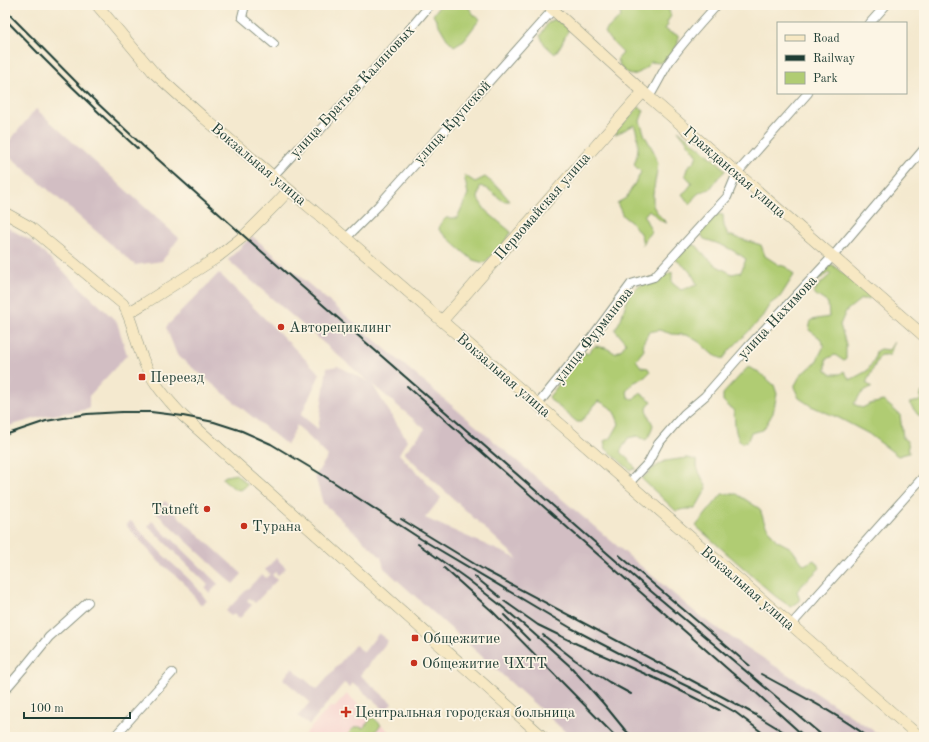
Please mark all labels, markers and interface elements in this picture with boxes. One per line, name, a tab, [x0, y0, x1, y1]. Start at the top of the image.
legend	[777, 22, 907, 94]
street label: улица Братьев Каляновых	[288, 23, 418, 161]
text: Road	[813, 33, 840, 45]
text: Railway	[813, 53, 856, 65]
text: Park	[813, 73, 838, 85]
street label: улица Крупской	[412, 78, 494, 168]
street label: Вокзальная улица	[208, 121, 309, 210]
street label: Гражданская улица	[680, 125, 789, 222]
street label: Первомайская улица	[492, 150, 594, 264]
street label: улица Нахимова	[736, 273, 821, 363]
street label: улица Фурманова	[552, 285, 637, 387]
place label: Авторециклинг	[289, 321, 391, 336]
marker: Авторециклинг	[276, 322, 286, 332]
street label: Вокзальная улица	[453, 331, 553, 421]
place label: Переезд	[150, 371, 205, 386]
marker: Переезд	[137, 372, 147, 382]
place label: Tatneft	[151, 503, 199, 518]
marker: Tatneft	[202, 504, 212, 514]
place label: Турана	[252, 520, 302, 535]
marker: Турана	[239, 521, 249, 531]
street label: Вокзальная улица	[697, 544, 797, 634]
place label: Общежитие	[423, 632, 500, 647]
marker: Общежитие	[410, 633, 420, 643]
place label: Общежитие ЧХТТ	[422, 657, 547, 672]
marker: Общежитие ЧХТТ	[409, 658, 419, 668]
scale bar	[24, 694, 130, 720]
text: 100 m	[30, 703, 64, 715]
marker: Центральная городская больница	[340, 706, 352, 718]
place label: Центральная городская больница	[355, 706, 576, 721]

